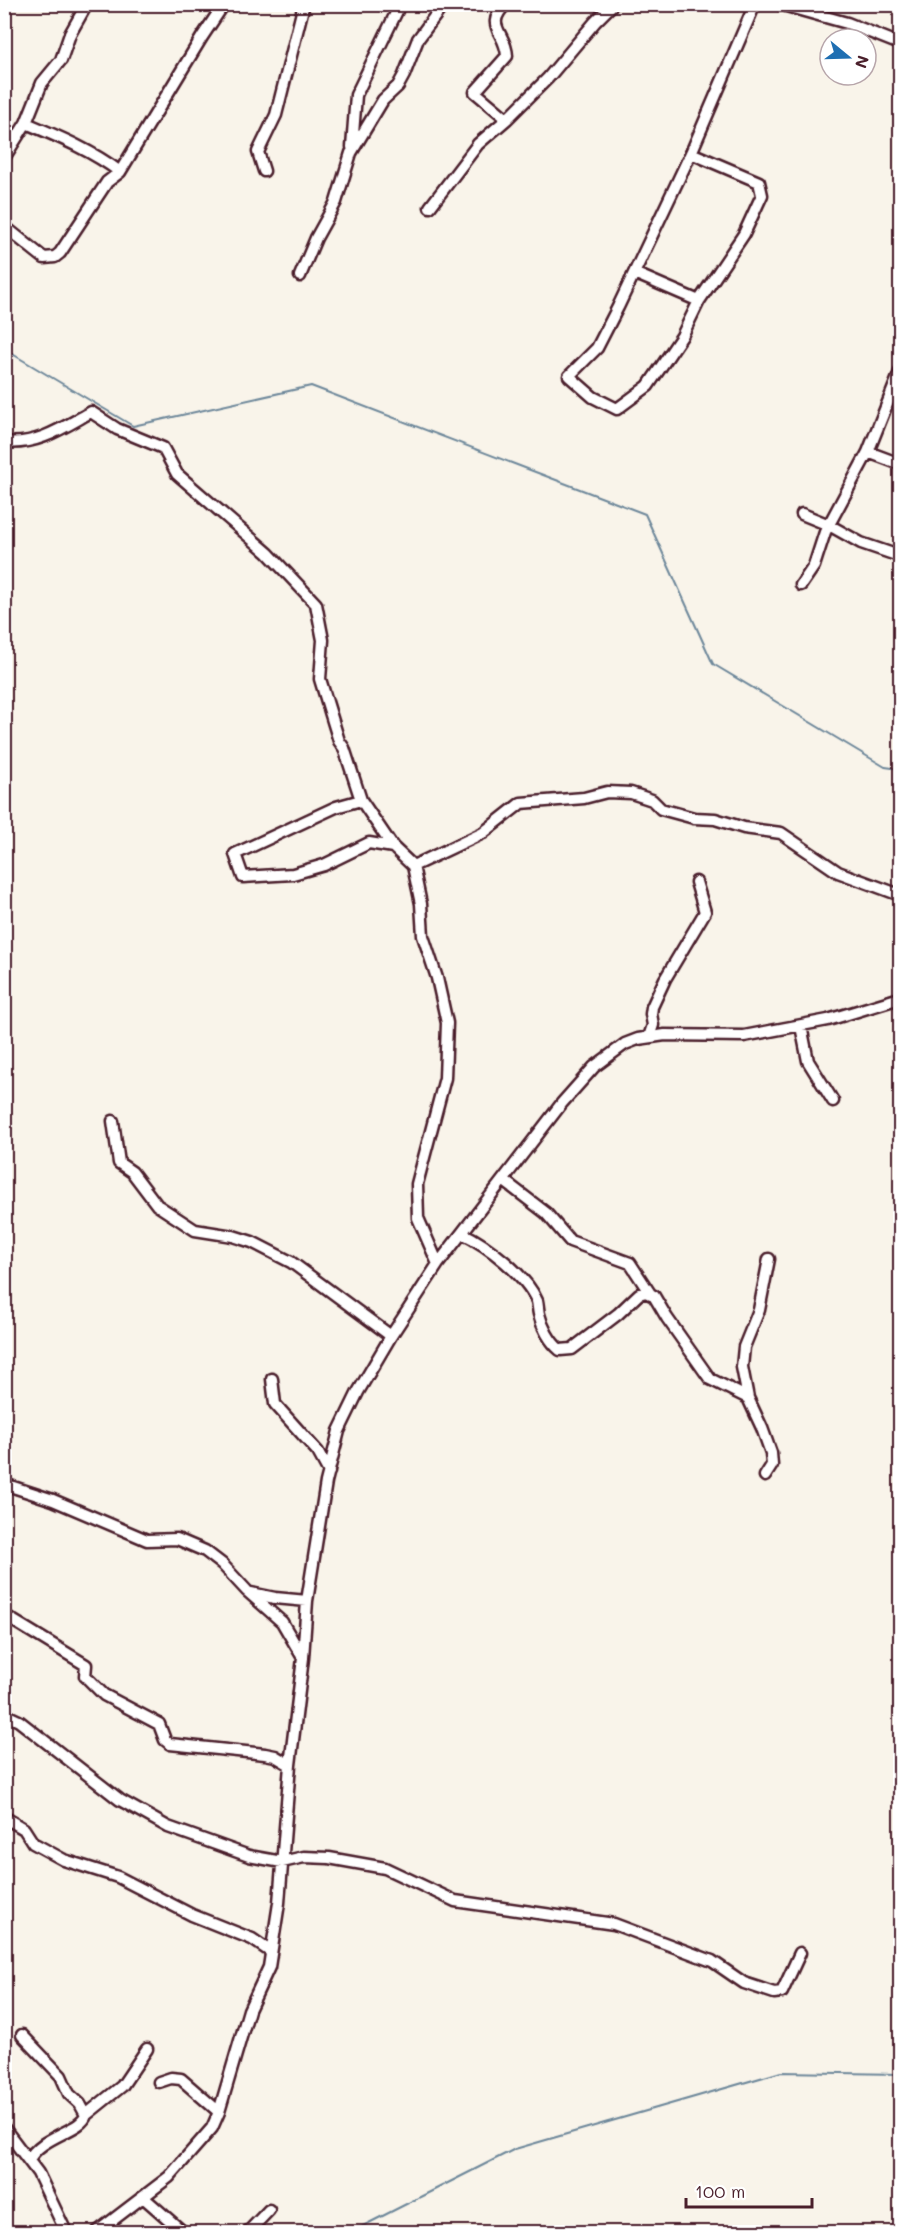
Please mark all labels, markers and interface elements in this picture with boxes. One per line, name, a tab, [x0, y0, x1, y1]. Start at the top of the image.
north arrow	[818, 27, 878, 87]
text: N	[851, 53, 875, 71]
scale bar	[686, 2171, 812, 2209]
text: 100 m	[695, 2179, 745, 2203]

